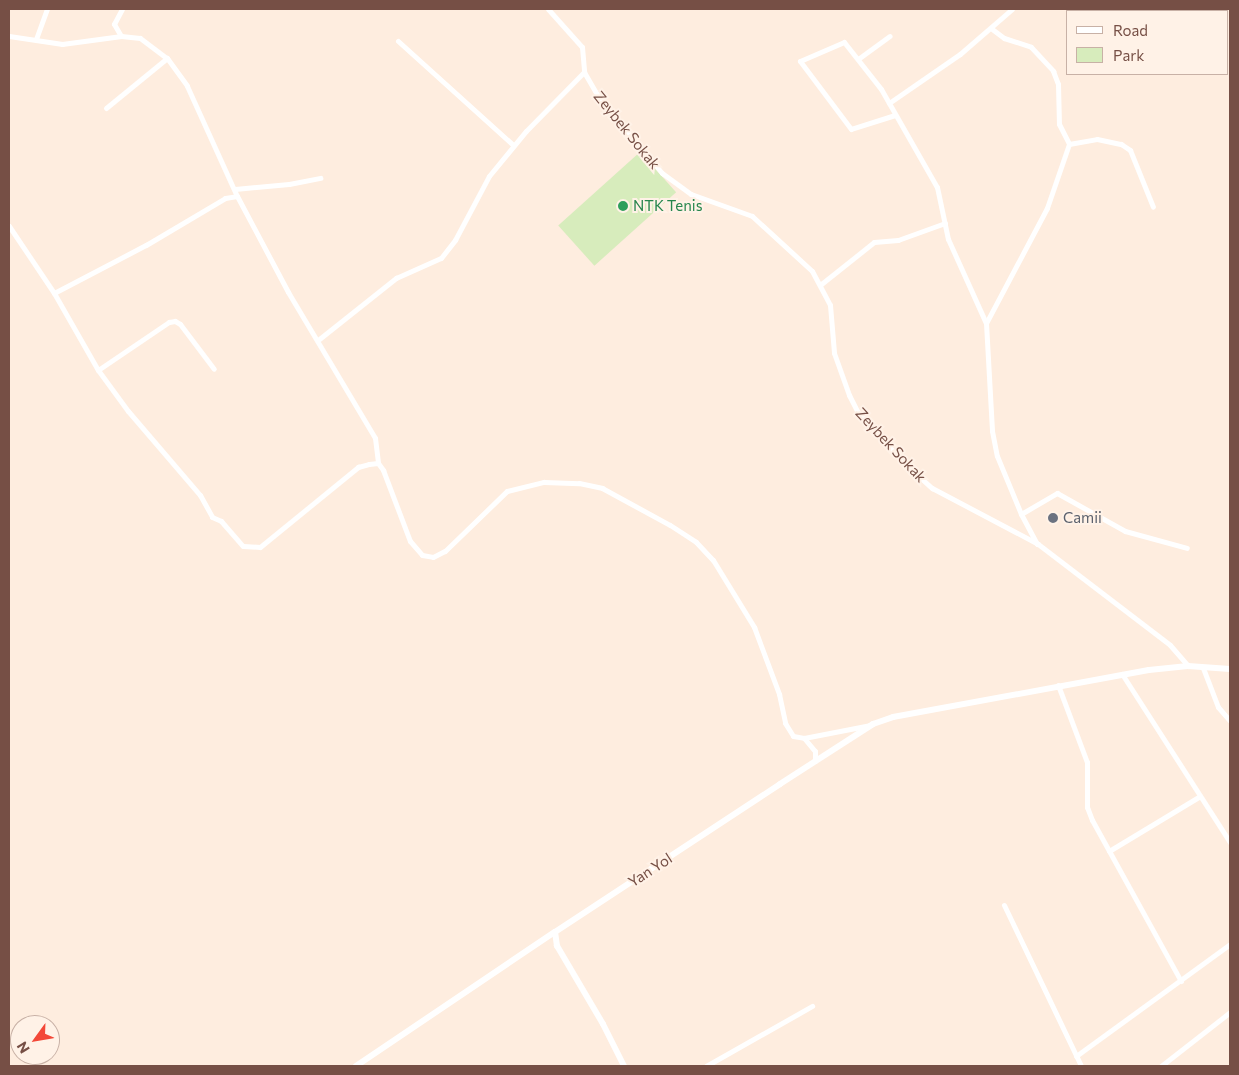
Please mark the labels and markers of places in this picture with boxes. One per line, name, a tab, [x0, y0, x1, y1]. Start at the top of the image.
place label: NTK Tenis	[633, 197, 703, 215]
marker: NTK Tenis	[617, 200, 629, 212]
place label: Camii	[1063, 509, 1102, 527]
marker: Camii	[1047, 512, 1059, 524]

